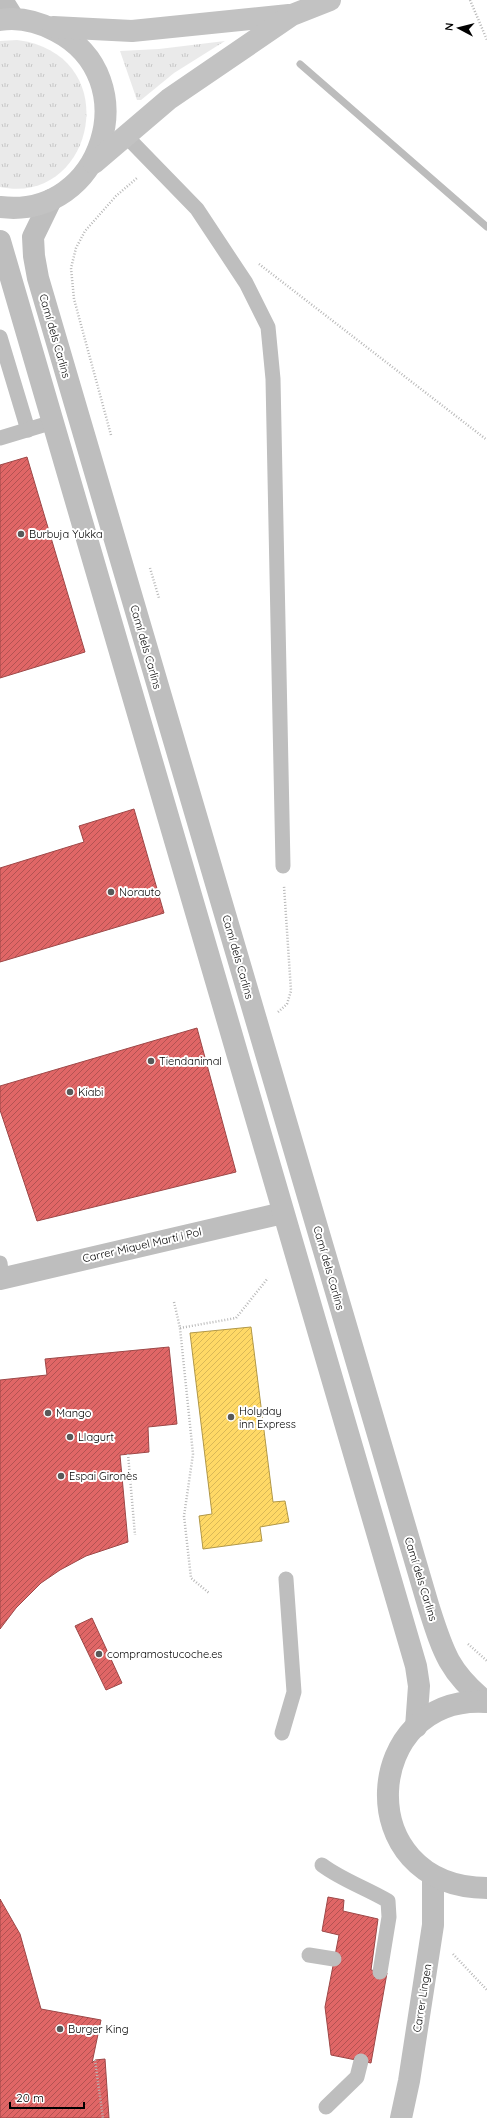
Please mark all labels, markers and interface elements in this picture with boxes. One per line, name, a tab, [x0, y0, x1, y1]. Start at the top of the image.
north arrow	[439, 8, 479, 48]
text: N	[442, 22, 457, 32]
street label: Camí dels Carlins	[36, 292, 74, 380]
place label: Burbuja Yukka	[29, 527, 103, 541]
marker: Burbuja Yukka	[16, 529, 26, 539]
street label: Camí dels Carlins	[127, 603, 165, 691]
place label: Norauto	[119, 885, 161, 899]
marker: Norauto	[106, 887, 116, 897]
street label: Camí dels Carlins	[219, 913, 257, 1001]
place label: Tiendanimal	[159, 1054, 222, 1068]
marker: Tiendanimal	[146, 1056, 156, 1066]
place label: Kiabi	[78, 1085, 103, 1099]
marker: Kiabi	[65, 1087, 75, 1097]
street label: Carrer Miquel Martí i Pol	[81, 1224, 203, 1266]
street label: Camí dels Carlins	[310, 1224, 348, 1312]
place label: Holyday inn Express	[239, 1404, 296, 1431]
place label: Mango	[56, 1406, 92, 1420]
marker: Mango	[43, 1408, 53, 1418]
marker: Holyday inn Express	[226, 1412, 236, 1422]
place label: Llagurt	[78, 1430, 114, 1444]
marker: Llagurt	[65, 1432, 75, 1442]
place label: Espai Gironès	[69, 1469, 137, 1483]
marker: Espai Gironès	[56, 1471, 66, 1481]
street label: Camí dels Carlins	[402, 1535, 440, 1623]
place label: compramostucoche.es	[107, 1647, 223, 1661]
marker: compramostucoche.es	[94, 1649, 104, 1659]
street label: Carrer Lingen	[410, 1963, 434, 2033]
place label: Burger King	[68, 2022, 129, 2036]
marker: Burger King	[55, 2024, 65, 2034]
scale bar	[10, 2084, 84, 2110]
text: 20 m	[16, 2090, 44, 2105]

